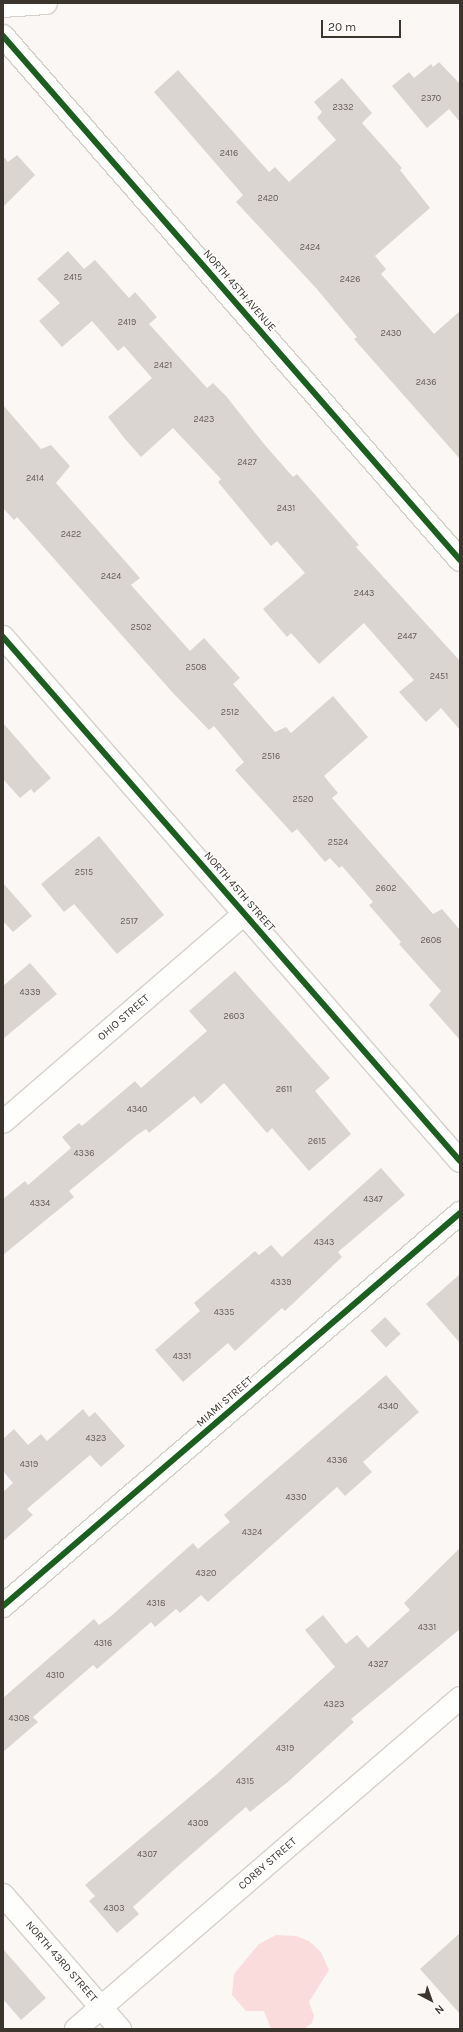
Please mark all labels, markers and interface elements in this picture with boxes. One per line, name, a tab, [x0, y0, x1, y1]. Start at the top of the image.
scale bar	[323, 12, 403, 38]
text: 20 m	[328, 20, 356, 34]
house number: 2370	[421, 93, 441, 103]
house number: 2332	[332, 102, 354, 112]
house number: 2416	[220, 148, 238, 158]
house number: 2420	[258, 193, 278, 203]
house number: 2424	[300, 242, 320, 252]
street label: NORTH 45TH AVENUE	[200, 247, 278, 335]
house number: 2415	[64, 272, 82, 282]
house number: 2426	[340, 274, 360, 284]
house number: 2419	[118, 317, 136, 327]
house number: 2430	[381, 328, 401, 338]
house number: 2421	[154, 360, 172, 370]
house number: 2436	[416, 377, 436, 387]
house number: 2423	[194, 414, 214, 424]
house number: 2427	[237, 457, 257, 467]
house number: 2414	[26, 473, 44, 483]
house number: 2431	[277, 503, 295, 513]
house number: 2422	[61, 529, 81, 539]
house number: 2424	[101, 571, 121, 581]
house number: 2443	[354, 588, 374, 598]
house number: 2502	[131, 622, 151, 632]
house number: 2447	[397, 631, 417, 641]
house number: 2508	[185, 662, 207, 672]
house number: 2451	[430, 671, 448, 681]
house number: 2512	[221, 707, 239, 717]
house number: 2516	[262, 751, 280, 761]
house number: 2520	[293, 794, 313, 804]
house number: 2524	[328, 837, 348, 847]
street label: NORTH 45TH STREET	[201, 849, 277, 935]
house number: 2515	[75, 867, 93, 877]
house number: 2602	[376, 883, 396, 893]
house number: 2517	[120, 916, 138, 926]
house number: 2608	[420, 935, 442, 945]
house number: 4339	[20, 987, 40, 997]
street label: OHIO STREET	[96, 992, 152, 1044]
house number: 2603	[223, 1011, 245, 1021]
house number: 2611	[276, 1084, 292, 1094]
house number: 4340	[127, 1104, 147, 1114]
house number: 2615	[308, 1136, 326, 1146]
house number: 4336	[74, 1148, 94, 1158]
house number: 4347	[363, 1194, 383, 1204]
house number: 4334	[30, 1198, 50, 1208]
house number: 4343	[314, 1237, 334, 1247]
house number: 4339	[271, 1277, 291, 1287]
house number: 4335	[214, 1307, 234, 1317]
house number: 4331	[173, 1351, 191, 1361]
street label: MIAMI STREET	[194, 1374, 256, 1430]
house number: 4340	[378, 1401, 398, 1411]
house number: 4323	[86, 1433, 106, 1443]
house number: 4336	[327, 1455, 347, 1465]
house number: 4319	[20, 1459, 38, 1469]
house number: 4330	[286, 1492, 306, 1502]
house number: 4324	[242, 1527, 262, 1537]
house number: 4320	[196, 1568, 216, 1578]
house number: 4318	[147, 1598, 165, 1608]
house number: 4331	[418, 1622, 436, 1632]
house number: 4316	[94, 1638, 112, 1648]
house number: 4327	[368, 1659, 388, 1669]
house number: 4310	[46, 1670, 64, 1680]
house number: 4323	[324, 1699, 344, 1709]
house number: 4308	[8, 1713, 30, 1723]
house number: 4319	[276, 1743, 294, 1753]
house number: 4315	[236, 1776, 254, 1786]
house number: 4309	[188, 1818, 208, 1828]
street label: CORBY STREET	[236, 1835, 300, 1893]
house number: 4307	[137, 1849, 157, 1859]
house number: 4303	[104, 1903, 124, 1913]
street label: NORTH 43RD STREET	[22, 1919, 100, 2005]
north arrow	[411, 1980, 451, 2020]
text: N	[432, 2002, 446, 2017]

